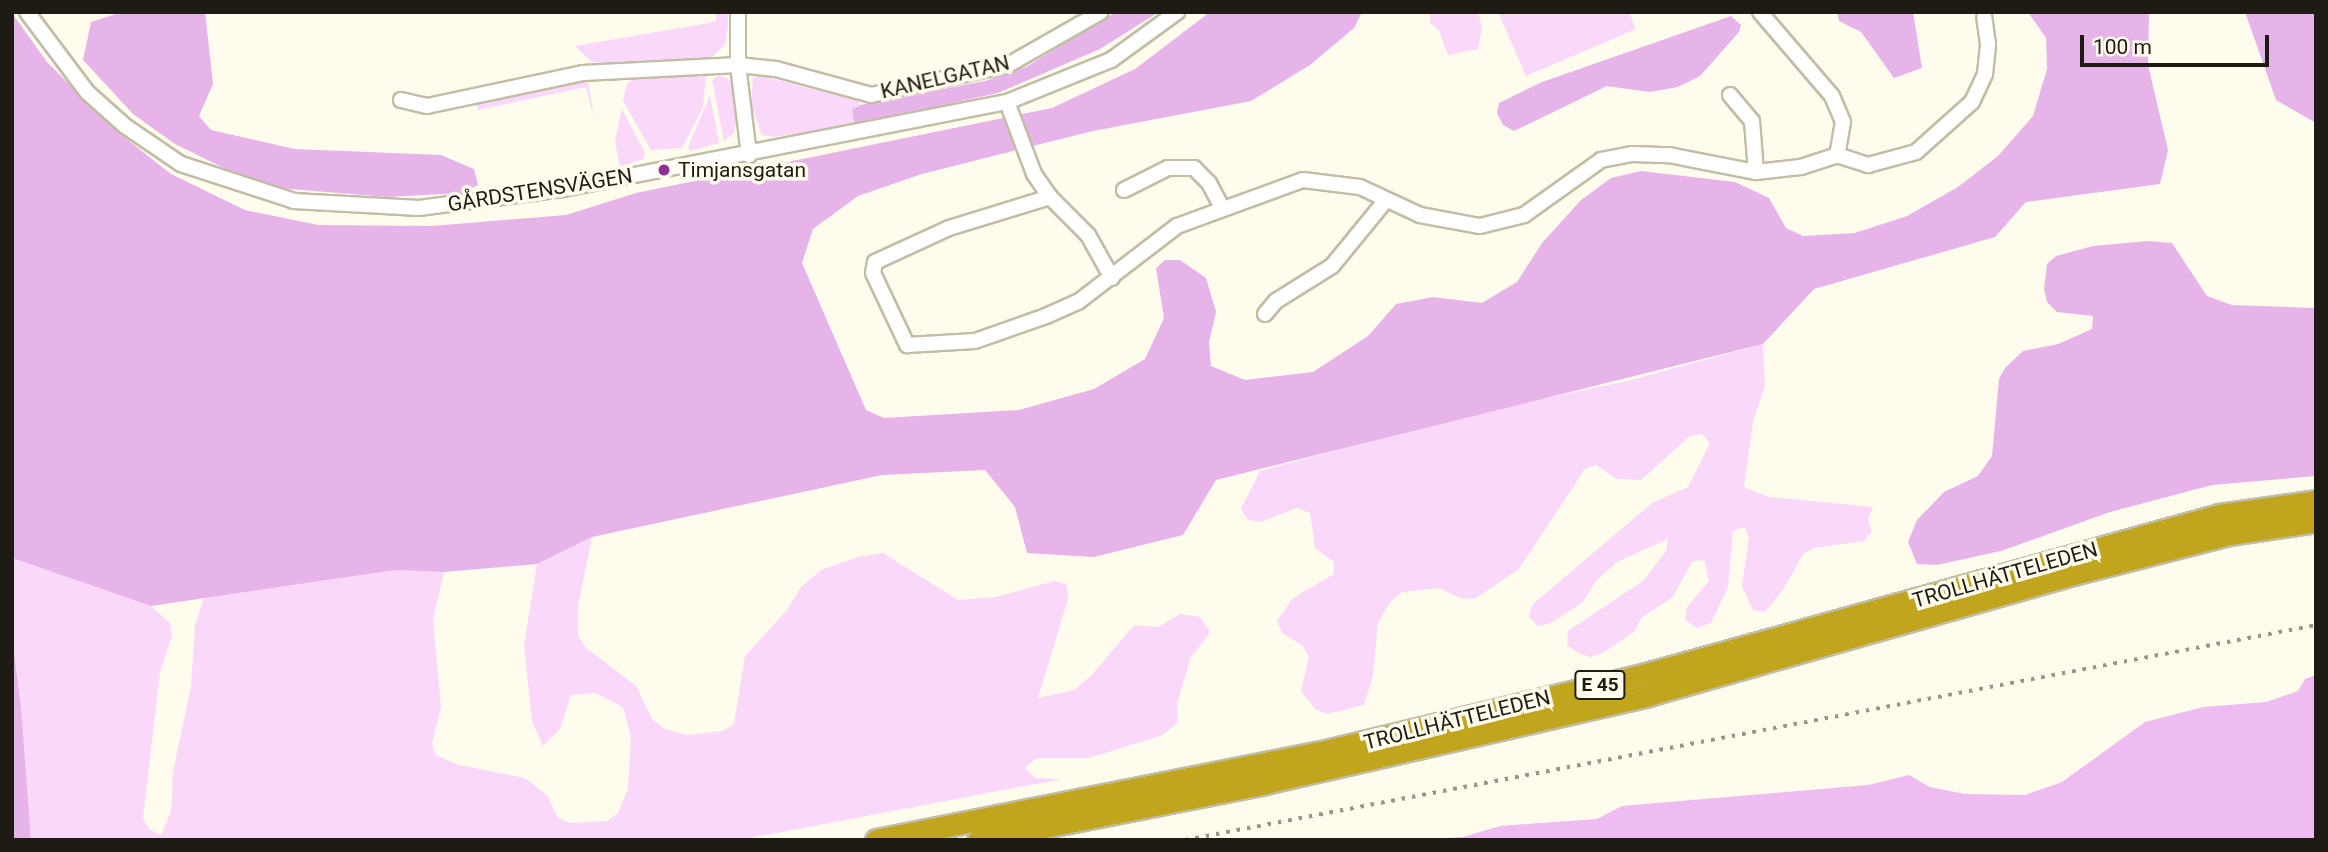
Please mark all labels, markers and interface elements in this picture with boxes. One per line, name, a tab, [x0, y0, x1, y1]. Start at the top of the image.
scale bar	[2083, 21, 2272, 65]
text: 100 m	[2093, 35, 2152, 59]
street label: KANELGATAN	[878, 50, 1012, 104]
place label: Timjansgatan	[678, 157, 806, 183]
marker: Timjansgatan	[656, 162, 672, 178]
street label: GÅRDSTENSVÄGEN	[446, 163, 634, 217]
street label: TROLLHÄTTELEDEN	[1910, 537, 2100, 613]
road number: E 45	[1574, 670, 1626, 700]
street label: TROLLHÄTTELEDEN	[1361, 685, 1553, 755]

